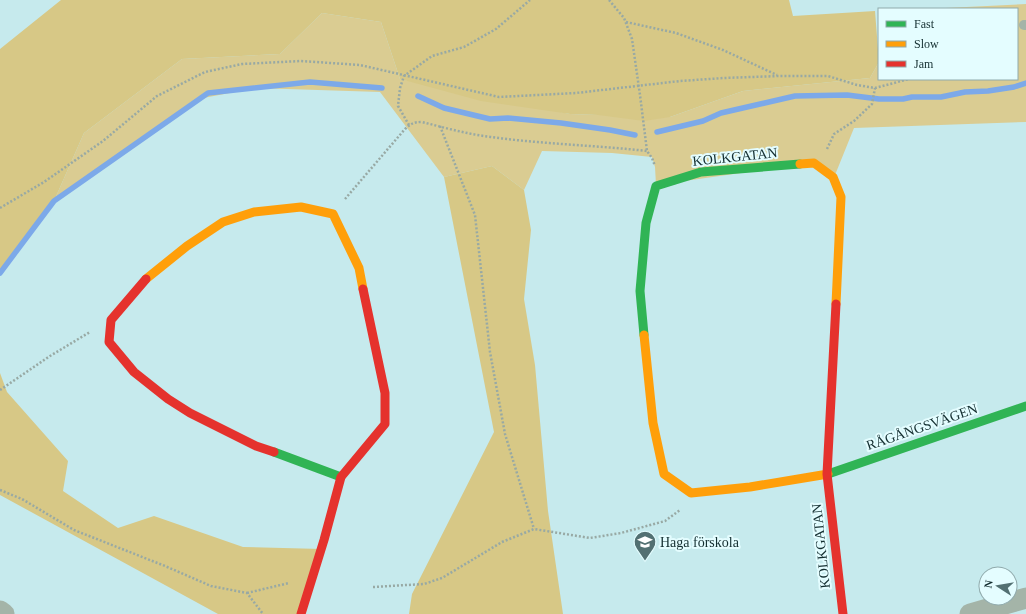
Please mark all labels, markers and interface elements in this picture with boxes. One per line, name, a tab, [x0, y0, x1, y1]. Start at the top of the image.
legend	[878, 8, 1018, 80]
text: Fast	[914, 17, 935, 31]
text: Slow	[914, 37, 939, 51]
text: Jam	[914, 57, 934, 71]
street label: KOLKGATAN	[692, 145, 778, 169]
street label: RÅGÅNGSVÄGEN	[864, 400, 980, 453]
street label: KOLKGATAN	[809, 503, 833, 589]
school or university icon: Haga förskola	[632, 529, 658, 562]
place label: Haga förskola	[660, 535, 740, 550]
north arrow	[978, 566, 1018, 606]
text: N	[982, 579, 995, 589]

